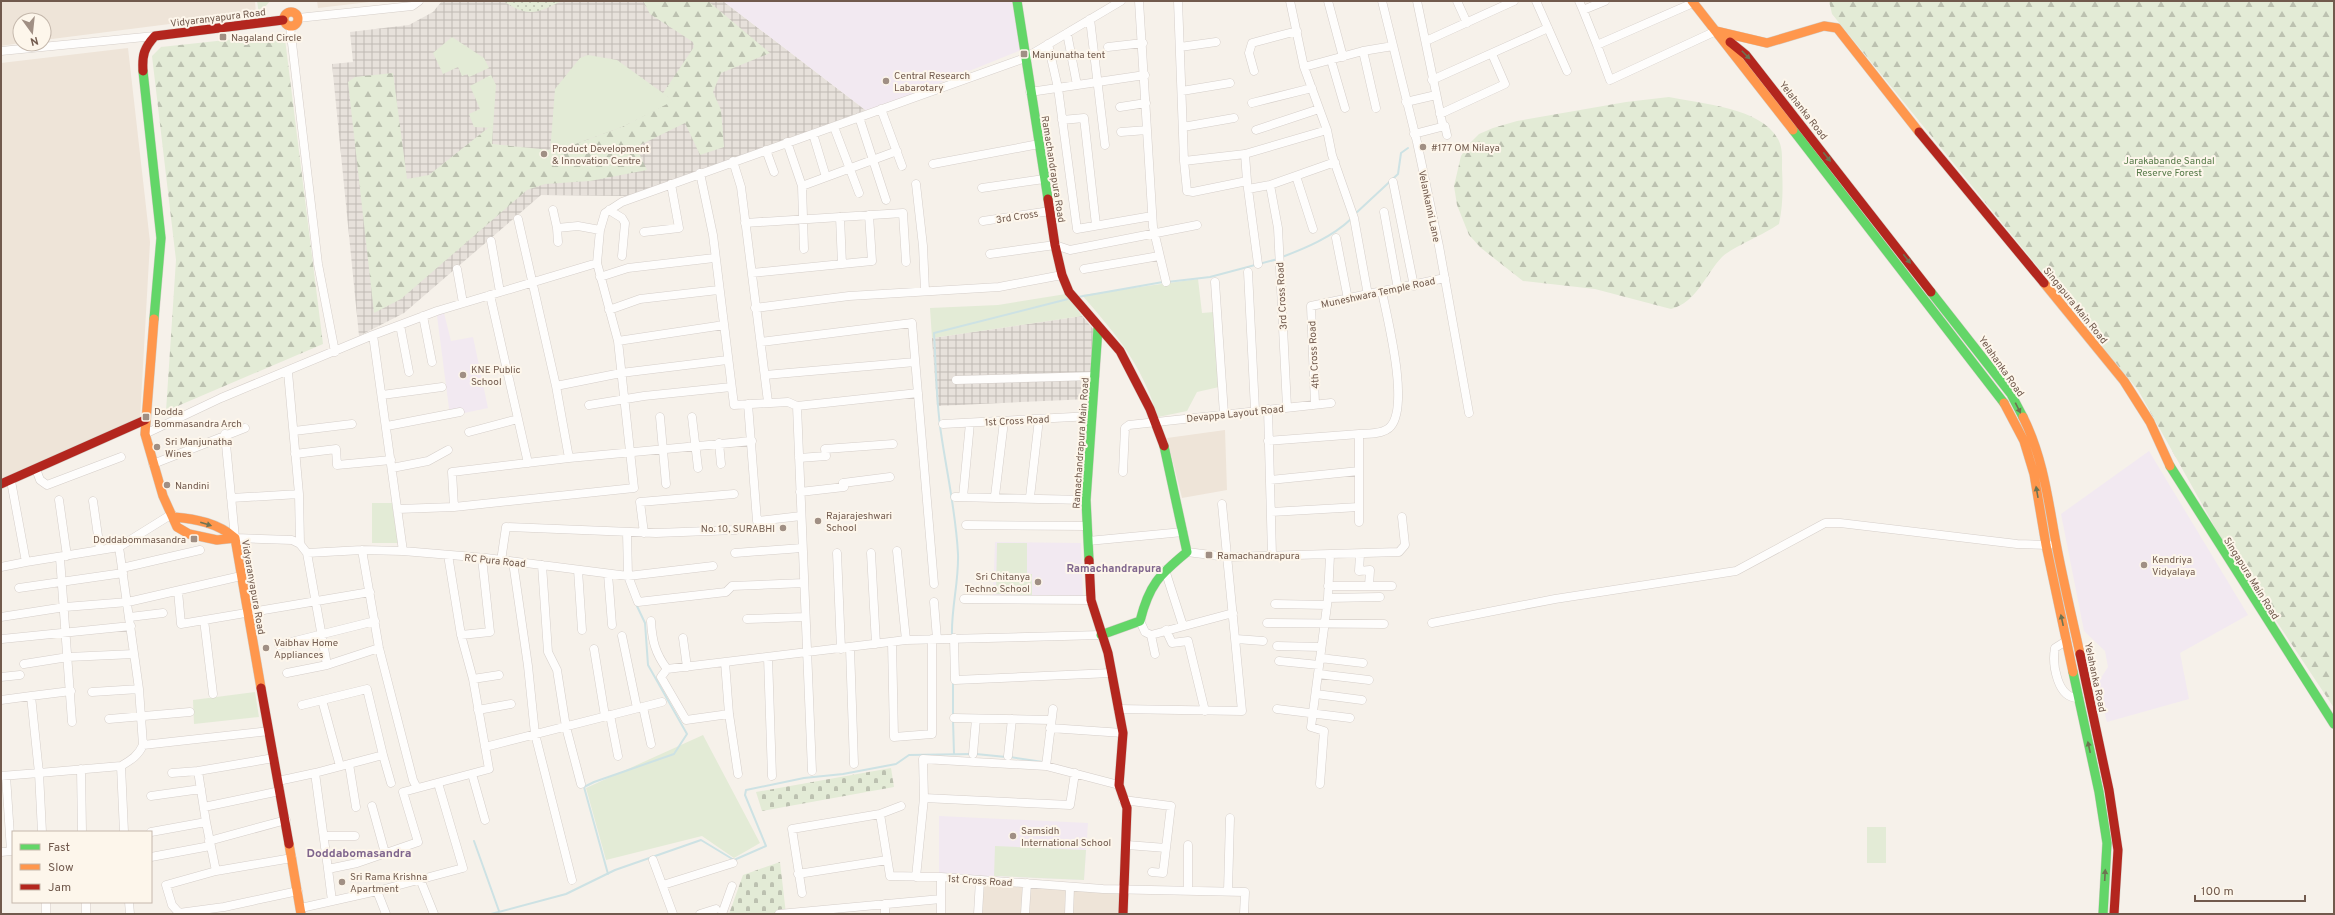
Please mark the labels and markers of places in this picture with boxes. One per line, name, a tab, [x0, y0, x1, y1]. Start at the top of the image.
marker: Nagaland Circle	[218, 32, 228, 42]
place label: Nagaland Circle	[231, 32, 302, 45]
marker: Manjunatha tent	[1019, 49, 1029, 59]
place label: Manjunatha tent	[1032, 49, 1106, 62]
place label: Central Research Labarotary	[894, 70, 970, 95]
marker: Central Research Labarotary	[881, 76, 891, 86]
marker: #177 OM Nilaya	[1418, 142, 1428, 152]
place label: #177 OM Nilaya	[1431, 142, 1500, 155]
place label: Product Development & Innovation Centre	[552, 143, 650, 168]
marker: Product Development & Innovation Centre	[539, 149, 549, 159]
place label: KNE Public School	[471, 364, 521, 389]
marker: KNE Public School	[458, 370, 468, 380]
place label: Dodda Bommasandra Arch	[154, 406, 242, 431]
marker: Dodda Bommasandra Arch	[141, 412, 151, 422]
place label: Sri Manjunatha Wines	[165, 436, 232, 461]
marker: Sri Manjunatha Wines	[152, 442, 162, 452]
marker: Nandini	[162, 480, 172, 490]
place label: Nandini	[175, 480, 209, 493]
place label: Rajarajeshwari School	[826, 510, 892, 535]
marker: Rajarajeshwari School	[813, 516, 823, 526]
place label: No. 10, SURABHI	[701, 523, 775, 536]
marker: No. 10, SURABHI	[778, 523, 788, 533]
place label: Doddabommasandra	[93, 534, 186, 547]
marker: Doddabommasandra	[189, 534, 199, 544]
marker: Ramachandrapura	[1204, 550, 1214, 560]
place label: Ramachandrapura	[1217, 550, 1300, 563]
place label: Kendriya Vidyalaya	[2152, 554, 2195, 579]
marker: Kendriya Vidyalaya	[2139, 560, 2149, 570]
place label: Sri Chitanya Techno School	[965, 571, 1030, 596]
marker: Sri Chitanya Techno School	[1033, 577, 1043, 587]
place label: Vaibhav Home Appliances	[274, 637, 338, 662]
marker: Vaibhav Home Appliances	[261, 643, 271, 653]
place label: Samsidh International School	[1021, 825, 1111, 850]
marker: Samsidh International School	[1008, 831, 1018, 841]
place label: Sri Rama Krishna Apartment	[350, 871, 427, 896]
marker: Sri Rama Krishna Apartment	[337, 877, 347, 887]

